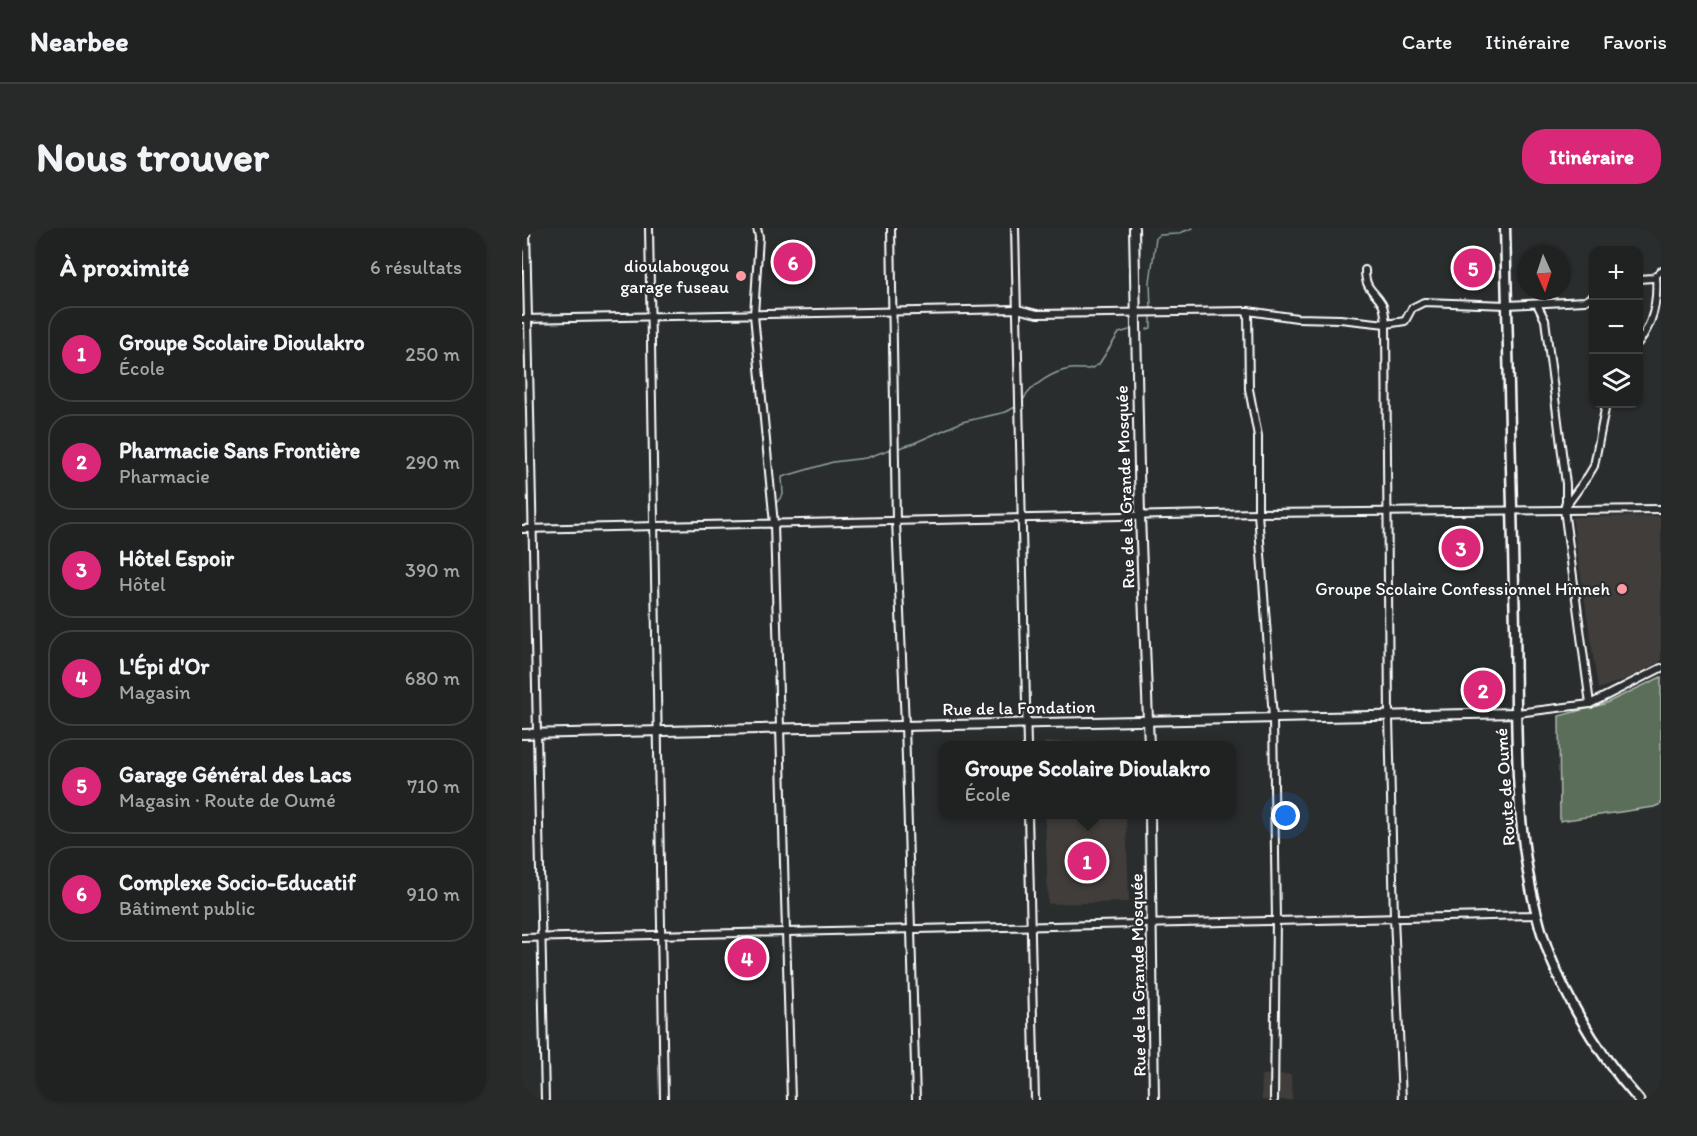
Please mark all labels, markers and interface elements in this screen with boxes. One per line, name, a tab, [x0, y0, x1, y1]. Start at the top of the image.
text: Nearbee	[30, 24, 129, 58]
text: Carte	[1402, 29, 1452, 54]
text: Itinéraire	[1485, 29, 1570, 54]
text: Favoris	[1603, 29, 1667, 54]
button: Itinéraire	[1522, 129, 1661, 184]
text: Nous trouver	[36, 131, 269, 182]
pin: 6	[774, 240, 812, 285]
pin: 5	[1454, 246, 1492, 291]
north arrow	[1517, 246, 1571, 300]
map controls	[1589, 246, 1643, 408]
button: +	[1589, 246, 1643, 300]
text: À proximité	[60, 251, 189, 283]
text: 6 résultats	[370, 255, 462, 279]
place label: dioulabougou garage fuseau	[620, 255, 729, 298]
marker: dioulabougou garage fuseau	[734, 269, 748, 283]
button: −	[1589, 300, 1643, 354]
text: Groupe Scolaire Dioulakro	[119, 329, 365, 356]
text: 1	[77, 342, 86, 366]
text: 250 m	[405, 342, 460, 366]
button: layers	[1589, 354, 1643, 408]
text: École	[119, 356, 165, 380]
street label: Rue de la Grande Mosquée	[1110, 385, 1140, 589]
text: Pharmacie Sans Frontière	[119, 437, 360, 464]
text: 2	[76, 450, 87, 474]
text: 290 m	[405, 450, 460, 474]
text: Pharmacie	[119, 464, 210, 488]
pin: 3	[1442, 526, 1480, 570]
text: Hôtel Espoir	[119, 545, 234, 572]
text: 3	[76, 558, 87, 582]
text: 390 m	[405, 558, 460, 582]
text: Hôtel	[119, 572, 166, 596]
place label: Groupe Scolaire Confessionnel Hînneh	[1315, 578, 1610, 600]
marker: Groupe Scolaire Confessionnel Hînneh	[1615, 582, 1629, 596]
text: L'Épi d'Or	[119, 653, 209, 680]
text: 4	[75, 666, 88, 690]
text: 680 m	[405, 666, 460, 690]
pin: 2	[1464, 668, 1502, 712]
text: Magasin	[119, 680, 191, 704]
street label: Rue de la Fondation	[942, 696, 1096, 720]
street label: Route de Oumé	[1490, 727, 1520, 847]
popup	[939, 741, 1236, 819]
text: Groupe Scolaire Dioulakro	[965, 755, 1210, 782]
text: Garage Général des Lacs	[119, 761, 352, 788]
text: 5	[76, 774, 87, 798]
text: 710 m	[407, 774, 460, 798]
text: École	[965, 782, 1011, 806]
text: Magasin · Route de Oumé	[119, 788, 336, 812]
your location	[1271, 801, 1300, 830]
pin: 1	[1068, 838, 1106, 884]
text: Complexe Socio-Educatif	[119, 869, 356, 896]
street label: Rue de la Grande Mosquée	[1125, 873, 1151, 1077]
text: 6	[76, 882, 87, 906]
text: 910 m	[407, 882, 460, 906]
text: Bâtiment public	[119, 896, 255, 920]
pin: 4	[728, 936, 766, 980]

